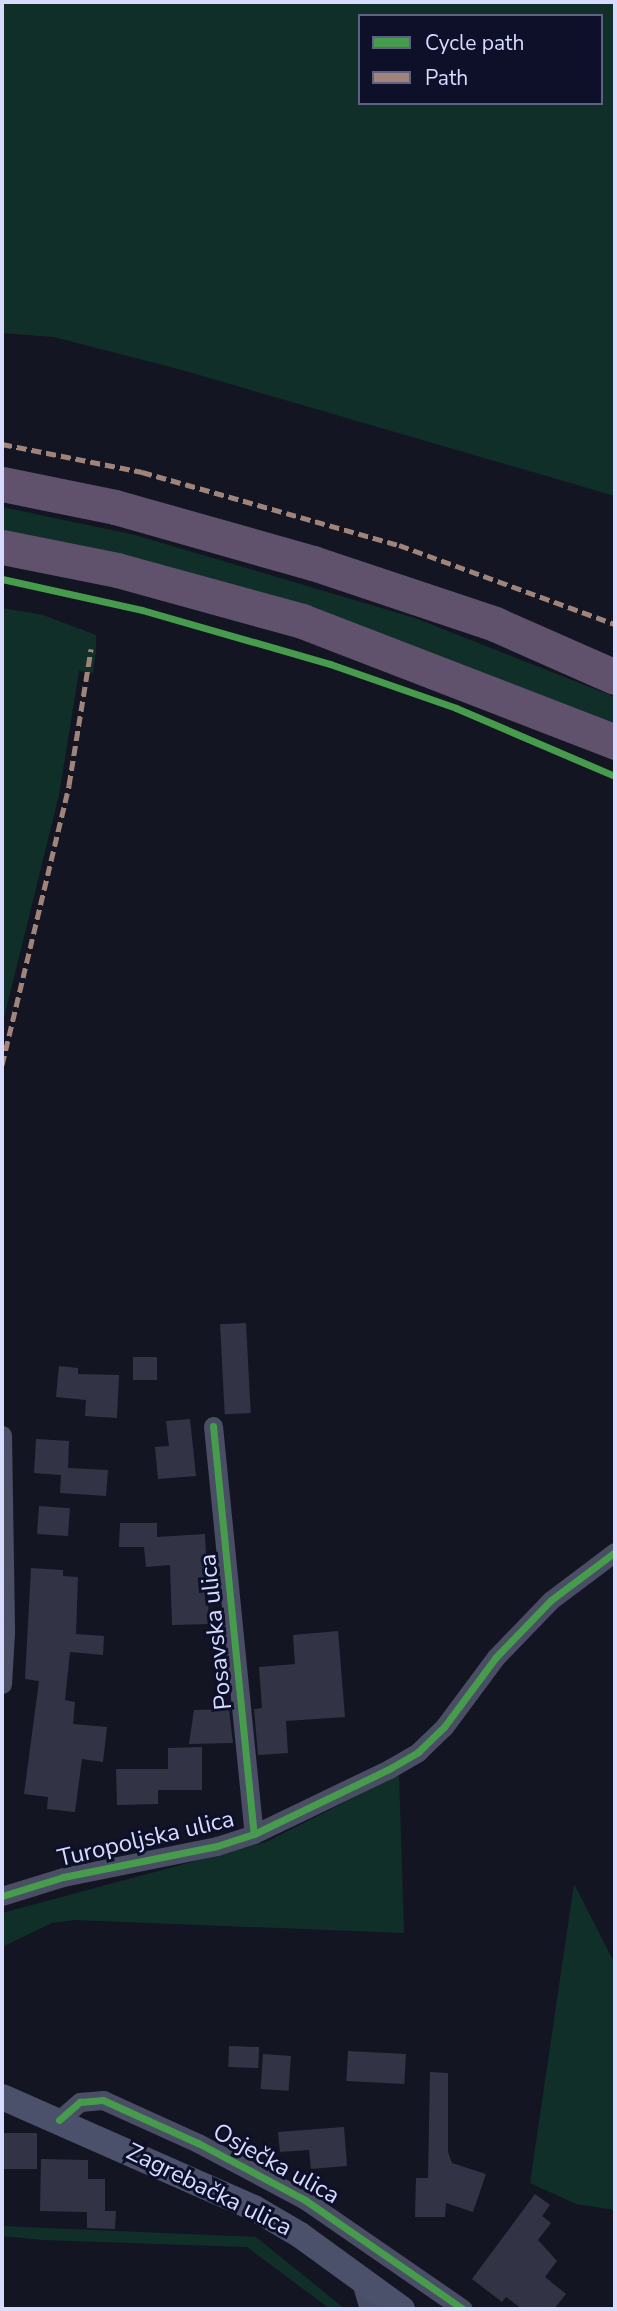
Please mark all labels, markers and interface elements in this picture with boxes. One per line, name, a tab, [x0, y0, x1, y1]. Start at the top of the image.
legend	[358, 14, 603, 105]
text: Cycle path	[425, 29, 524, 57]
text: Path	[425, 64, 468, 92]
street label: Posavska ulica	[194, 1553, 238, 1711]
street label: Turopoljska ulica	[55, 1805, 237, 1873]
street label: Osječka ulica	[208, 2117, 344, 2211]
street label: Zagrebačka ulica	[122, 2138, 296, 2242]

